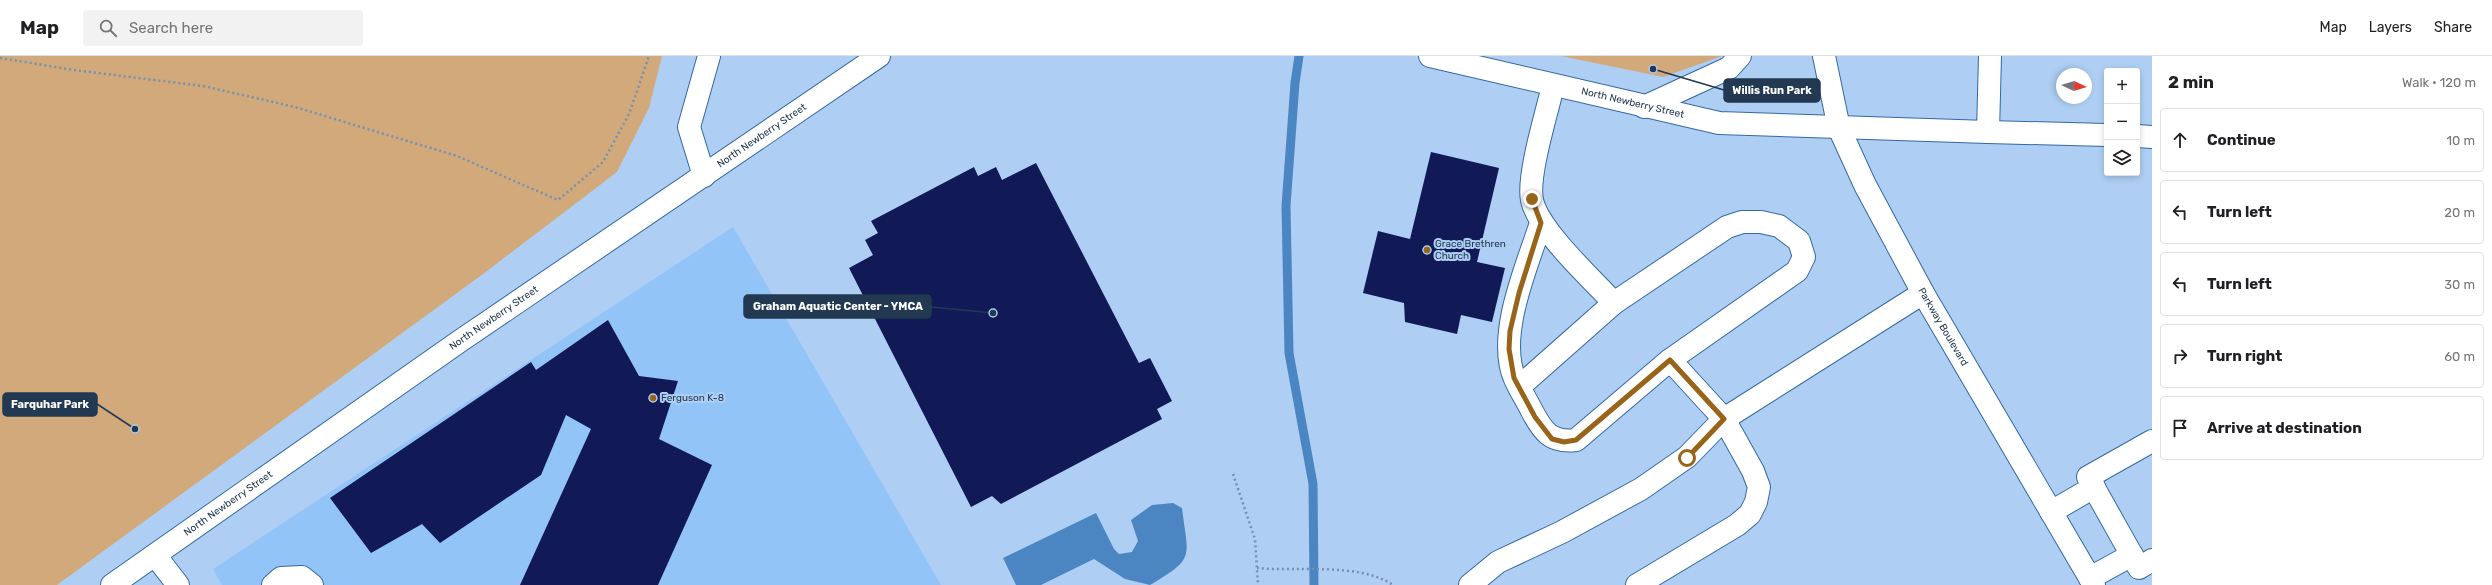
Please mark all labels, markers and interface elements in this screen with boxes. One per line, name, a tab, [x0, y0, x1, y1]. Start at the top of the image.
search box	[83, 10, 363, 46]
text: Map	[20, 16, 59, 39]
icon: search	[97, 17, 119, 39]
text: Search here	[129, 19, 213, 37]
text: Map	[2320, 19, 2347, 36]
text: Layers	[2369, 19, 2412, 36]
text: Share	[2434, 19, 2472, 36]
north arrow	[2056, 68, 2092, 104]
map controls	[2104, 68, 2140, 176]
button: +	[2104, 68, 2140, 104]
text: 2 min	[2168, 72, 2214, 92]
text: Walk · 120 m	[2402, 75, 2476, 90]
callout: Willis Run Park	[1724, 79, 1820, 102]
text: Willis Run Park	[1732, 84, 1812, 97]
street label: North Newberry Street	[1580, 85, 1685, 121]
street label: North Newberry Street	[715, 101, 809, 170]
button: −	[2104, 104, 2140, 140]
icon: ahead	[2169, 129, 2191, 151]
text: Continue	[2207, 131, 2276, 149]
text: 10 m	[2446, 133, 2475, 148]
button: layers	[2104, 140, 2140, 176]
route end	[1523, 190, 1541, 208]
icon: left	[2169, 201, 2191, 223]
text: Turn left	[2207, 203, 2272, 221]
text: 20 m	[2444, 205, 2475, 220]
place label: Grace Brethren Church	[1435, 238, 1506, 262]
marker: Grace Brethren Church	[1422, 245, 1432, 255]
icon: left	[2169, 273, 2191, 295]
text: Turn left	[2207, 275, 2272, 293]
text: 30 m	[2444, 277, 2475, 292]
street label: North Newberry Street	[447, 283, 541, 353]
street label: Parkway Boulevard	[1915, 286, 1970, 368]
callout: Graham Aquatic Center - YMCA	[744, 295, 931, 318]
text: Graham Aquatic Center - YMCA	[753, 300, 923, 313]
icon: right	[2169, 345, 2191, 367]
text: Turn right	[2207, 347, 2282, 365]
text: 60 m	[2444, 349, 2475, 364]
place label: Ferguson K-8	[661, 392, 724, 404]
callout: Farquhar Park	[3, 393, 97, 416]
marker: Ferguson K-8	[648, 393, 658, 403]
text: Farquhar Park	[11, 398, 90, 411]
icon: arrive	[2169, 417, 2191, 439]
text: Arrive at destination	[2207, 419, 2362, 437]
route start	[1678, 449, 1696, 467]
street label: North Newberry Street	[182, 468, 275, 539]

